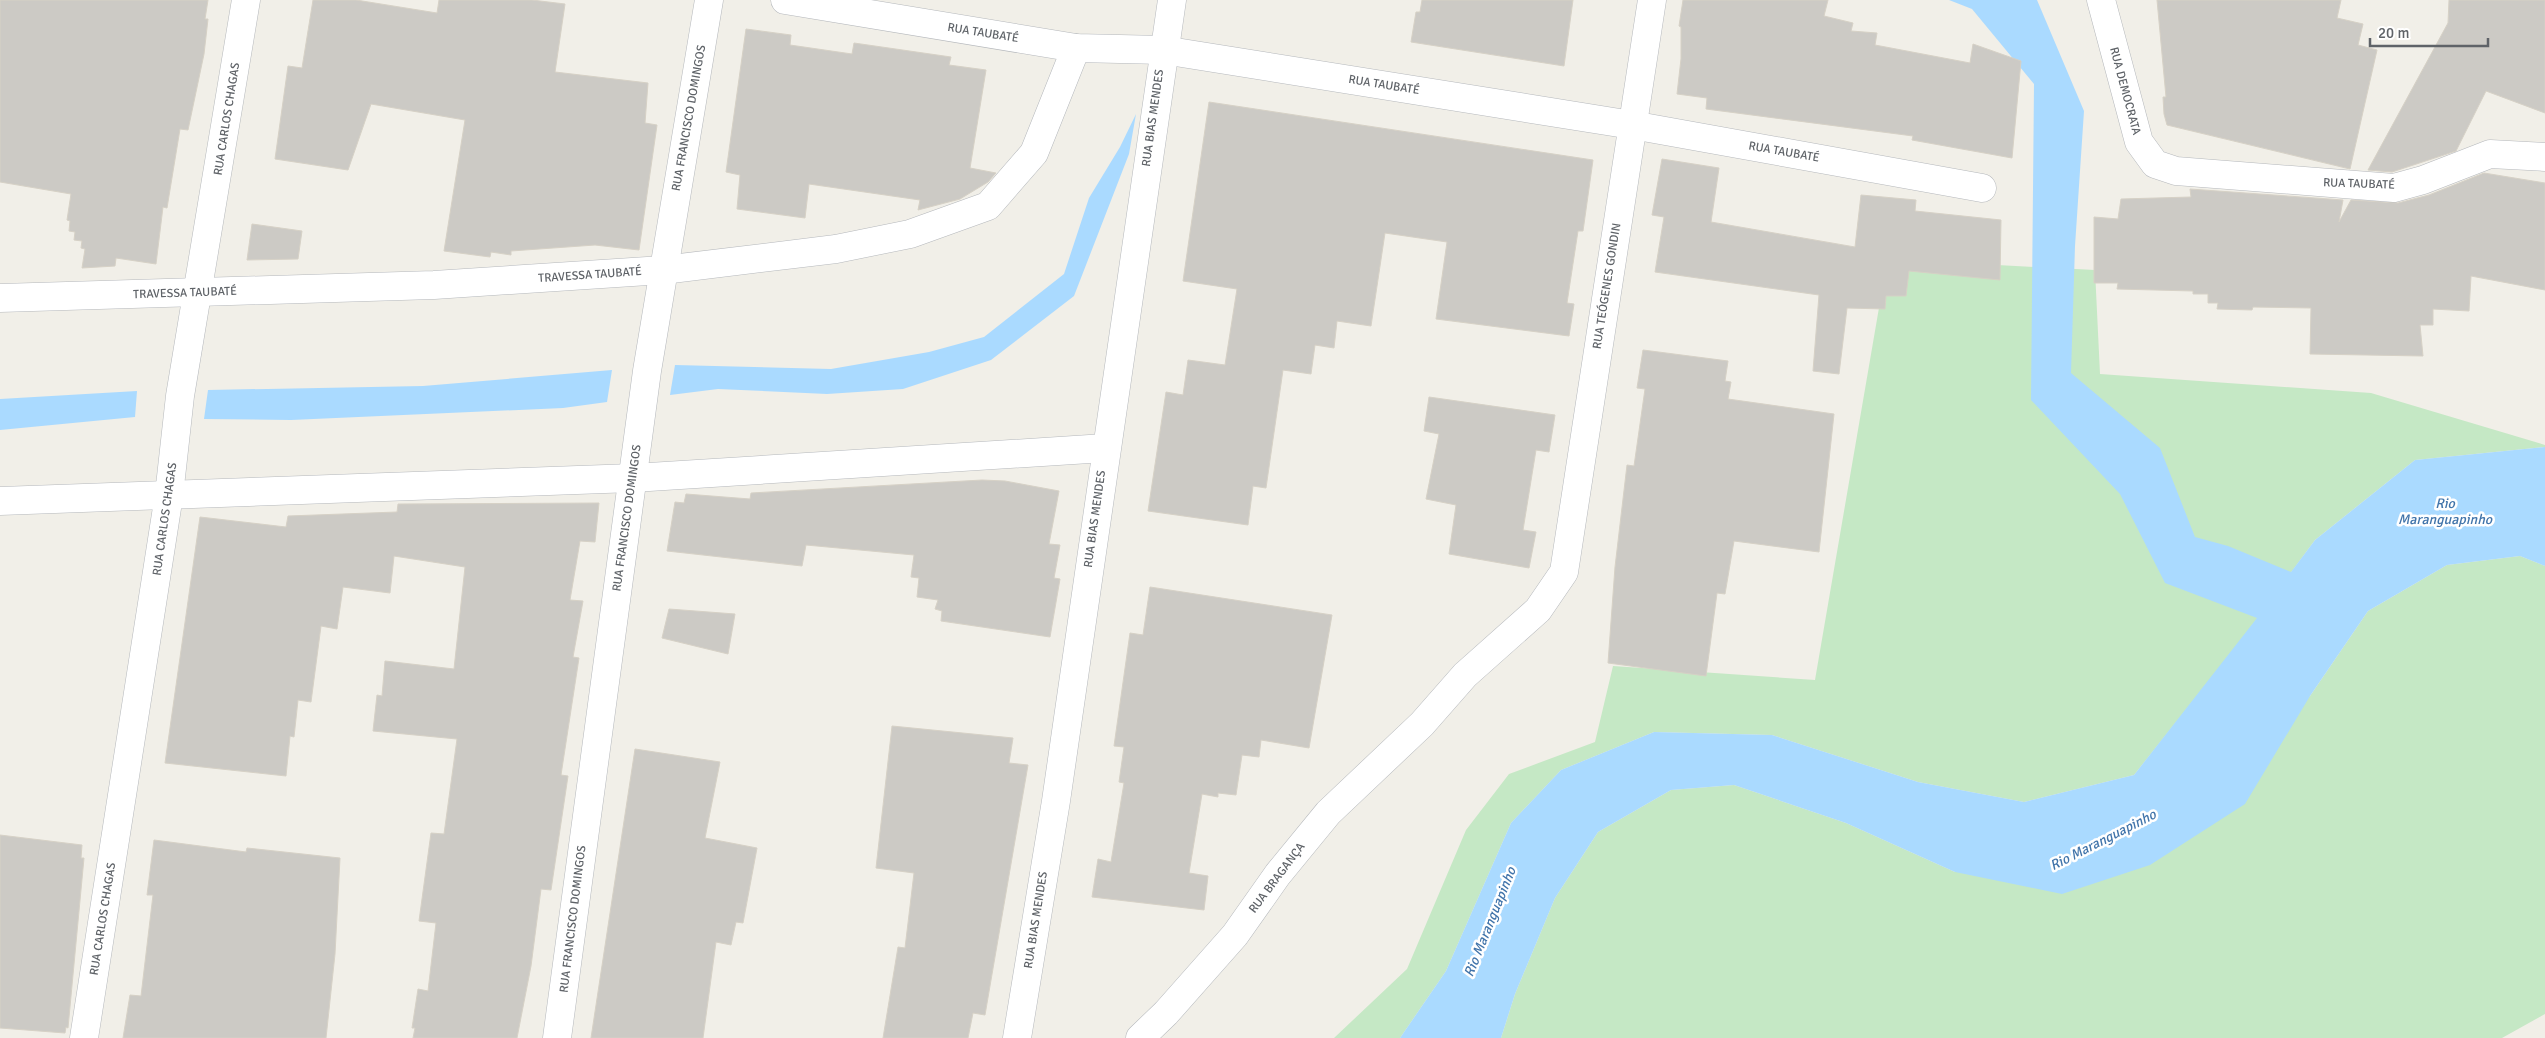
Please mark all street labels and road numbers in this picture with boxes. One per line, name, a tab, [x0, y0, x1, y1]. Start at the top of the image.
street label: RUA TAUBATÉ	[946, 20, 1020, 46]
street label: RUA FRANCISCO DOMINGOS	[669, 43, 709, 192]
street label: RUA DEMOCRATA	[2106, 45, 2144, 137]
street label: RUA CARLOS CHAGAS	[211, 61, 243, 176]
street label: RUA BIAS MENDES	[1139, 68, 1167, 168]
street label: RUA TAUBATÉ	[1347, 72, 1421, 98]
street label: RUA TAUBATÉ	[1747, 138, 1821, 166]
street label: RUA TAUBATÉ	[2323, 175, 2395, 193]
street label: RUA TEÓGENES GONDIN	[1590, 222, 1624, 350]
street label: TRAVESSA TAUBATÉ	[538, 264, 642, 286]
street label: TRAVESSA TAUBATÉ	[133, 284, 237, 302]
street label: RUA FRANCISCO DOMINGOS	[609, 443, 645, 592]
street label: RUA CARLOS CHAGAS	[150, 461, 180, 576]
street label: RUA BIAS MENDES	[1081, 469, 1109, 569]
street label: RUA BRAGANÇA	[1246, 839, 1309, 916]
street label: RUA FRANCISCO DOMINGOS	[557, 844, 590, 993]
street label: RUA CARLOS CHAGAS	[87, 861, 119, 976]
street label: RUA BIAS MENDES	[1021, 870, 1051, 970]

